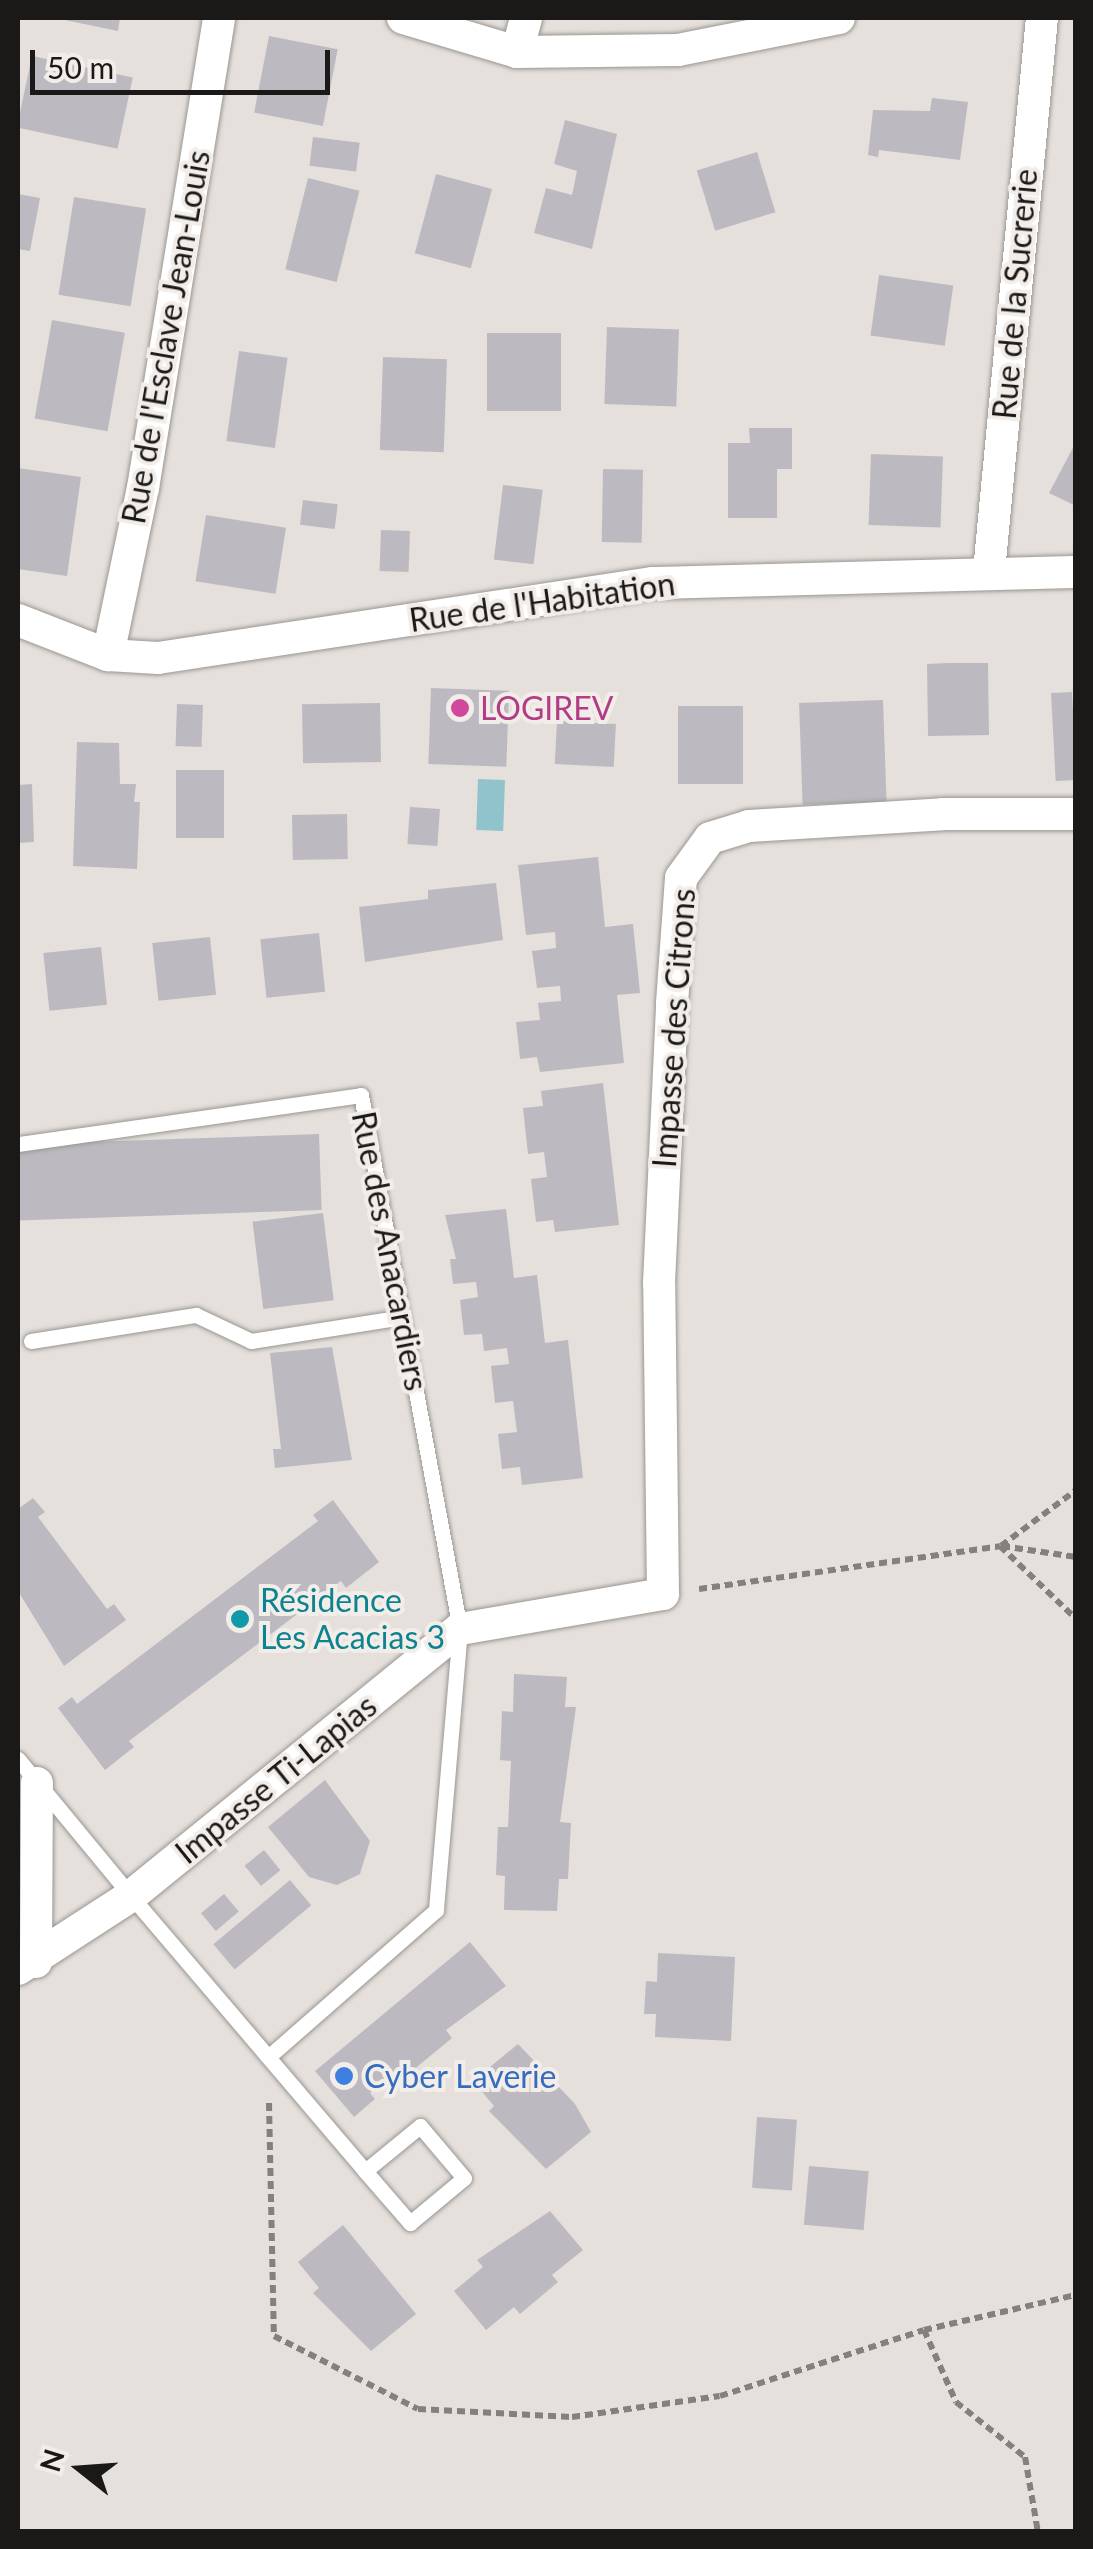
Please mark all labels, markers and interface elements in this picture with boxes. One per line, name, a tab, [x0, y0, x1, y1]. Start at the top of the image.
scale bar	[35, 30, 335, 92]
text: 50 m	[47, 49, 114, 85]
street label: Rue de l'Esclave Jean-Louis	[114, 147, 218, 527]
street label: Rue de la Sucrerie	[985, 167, 1045, 421]
street label: Rue de l'Habitation	[407, 564, 677, 640]
place label: LOGIREV	[480, 689, 614, 727]
marker: LOGIREV	[449, 697, 471, 719]
street label: Impasse des Citrons	[645, 887, 703, 1169]
street label: Rue des Anacardiers	[344, 1108, 436, 1394]
place label: Résidence Les Acacias 3	[260, 1582, 446, 1657]
marker: Résidence Les Acacias 3	[229, 1608, 251, 1630]
street label: Impasse Ti-Lapias	[168, 1686, 384, 1872]
place label: Cyber Laverie	[364, 2057, 557, 2095]
marker: Cyber Laverie	[333, 2065, 355, 2087]
north arrow	[30, 2419, 130, 2519]
text: N	[32, 2445, 71, 2476]

